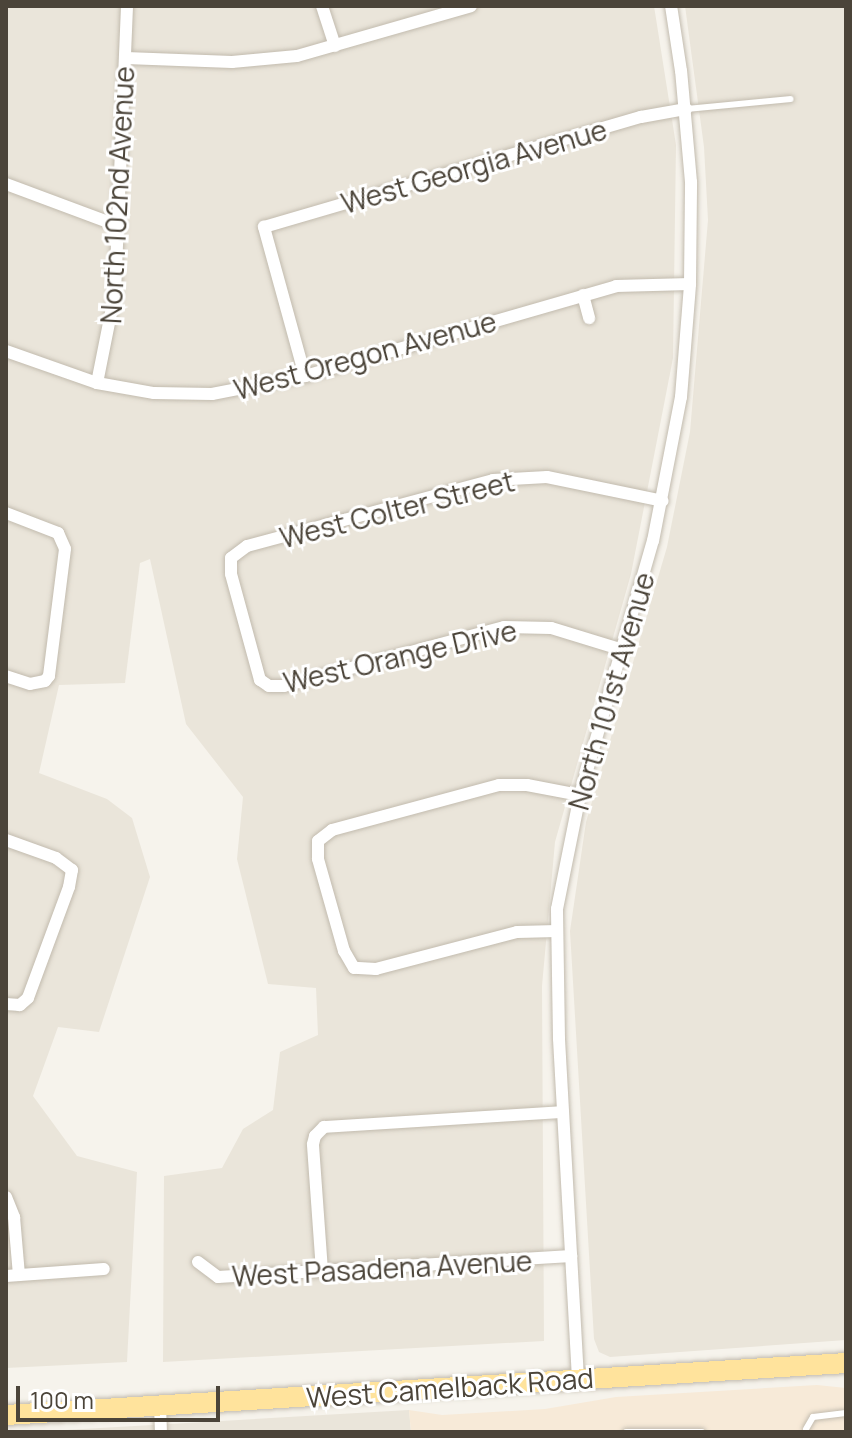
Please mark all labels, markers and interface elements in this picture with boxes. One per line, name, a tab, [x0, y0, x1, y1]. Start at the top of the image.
street label: North 102nd Avenue	[93, 65, 141, 325]
street label: West Georgia Avenue	[337, 112, 611, 220]
street label: West Oregon Avenue	[230, 304, 500, 406]
street label: West Colter Street	[276, 464, 518, 554]
street label: North 101st Avenue	[561, 568, 661, 814]
street label: West Orange Drive	[280, 613, 520, 699]
street label: West Pasadena Avenue	[231, 1243, 533, 1293]
street label: West Camelback Road	[305, 1360, 595, 1414]
scale bar	[20, 1370, 224, 1420]
text: 100 m	[30, 1383, 94, 1416]

